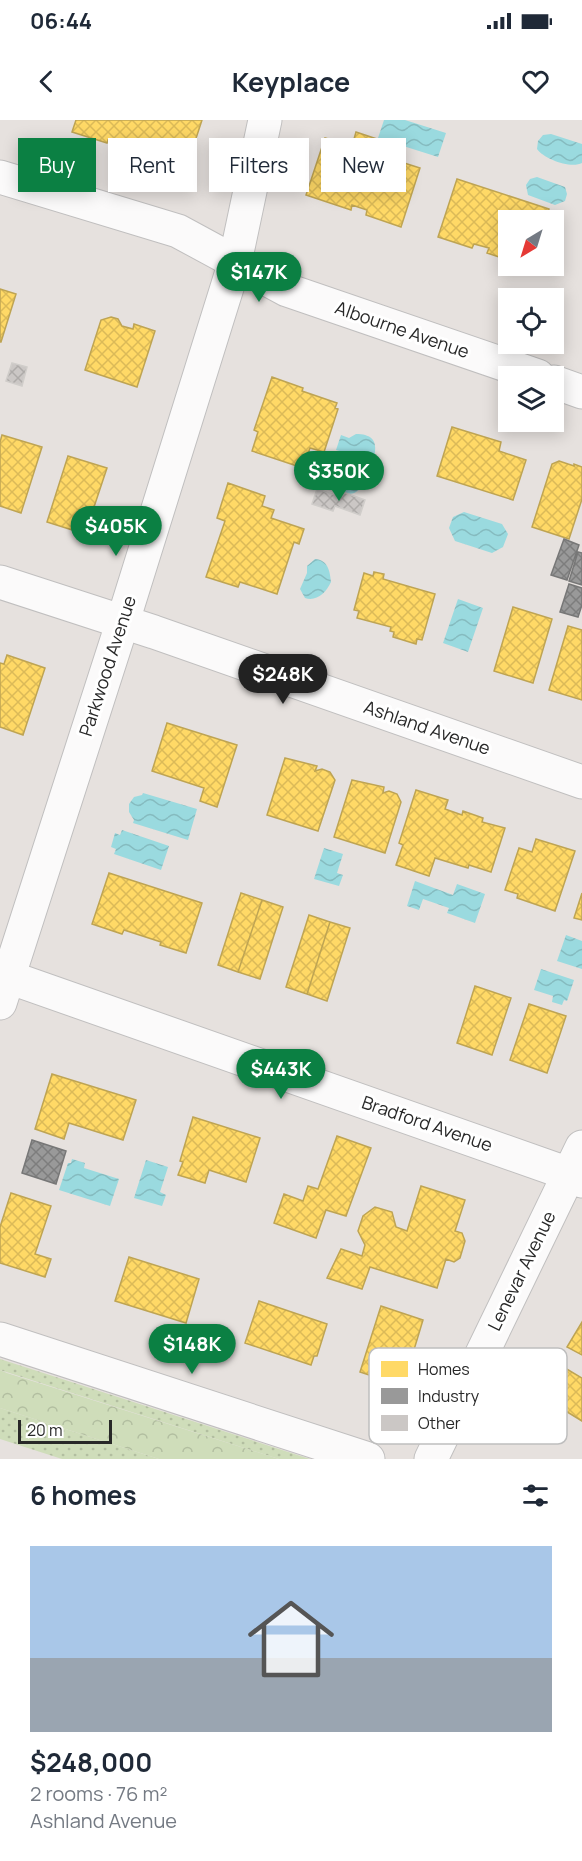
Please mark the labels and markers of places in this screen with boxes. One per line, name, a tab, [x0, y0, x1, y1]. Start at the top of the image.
pin: $147K	[217, 252, 301, 303]
pin: $350K	[297, 451, 381, 502]
pin: $405K	[74, 506, 158, 557]
pin: $248K	[241, 654, 325, 705]
pin: $443K	[239, 1049, 323, 1100]
pin: $148K	[150, 1324, 234, 1375]

